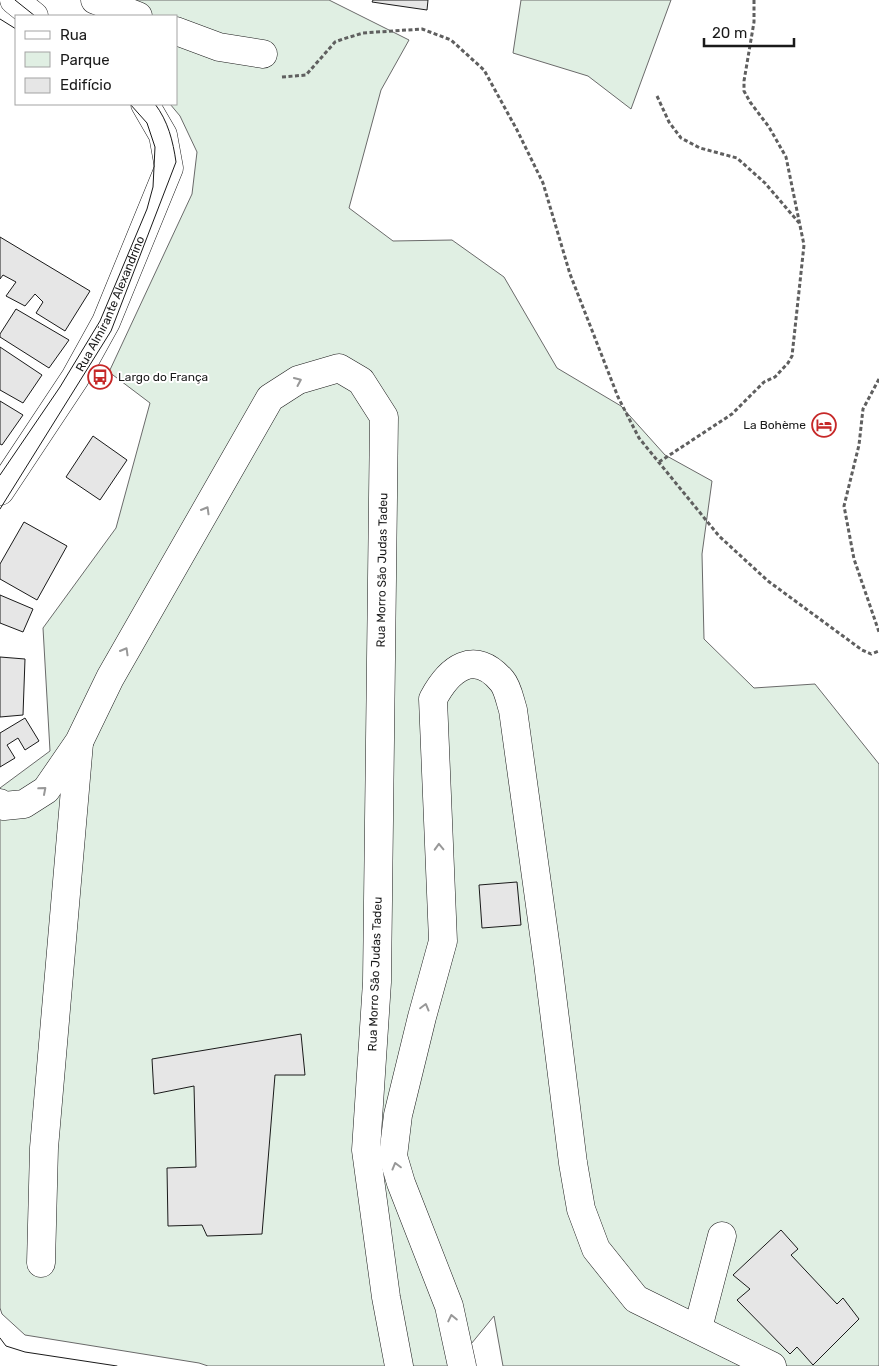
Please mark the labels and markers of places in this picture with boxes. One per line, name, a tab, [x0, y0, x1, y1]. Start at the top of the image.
bus stop icon: Largo do França	[87, 364, 113, 390]
place label: Largo do França	[118, 370, 208, 384]
hotel icon: La Bohème	[811, 412, 837, 438]
place label: La Bohème	[743, 418, 806, 432]

